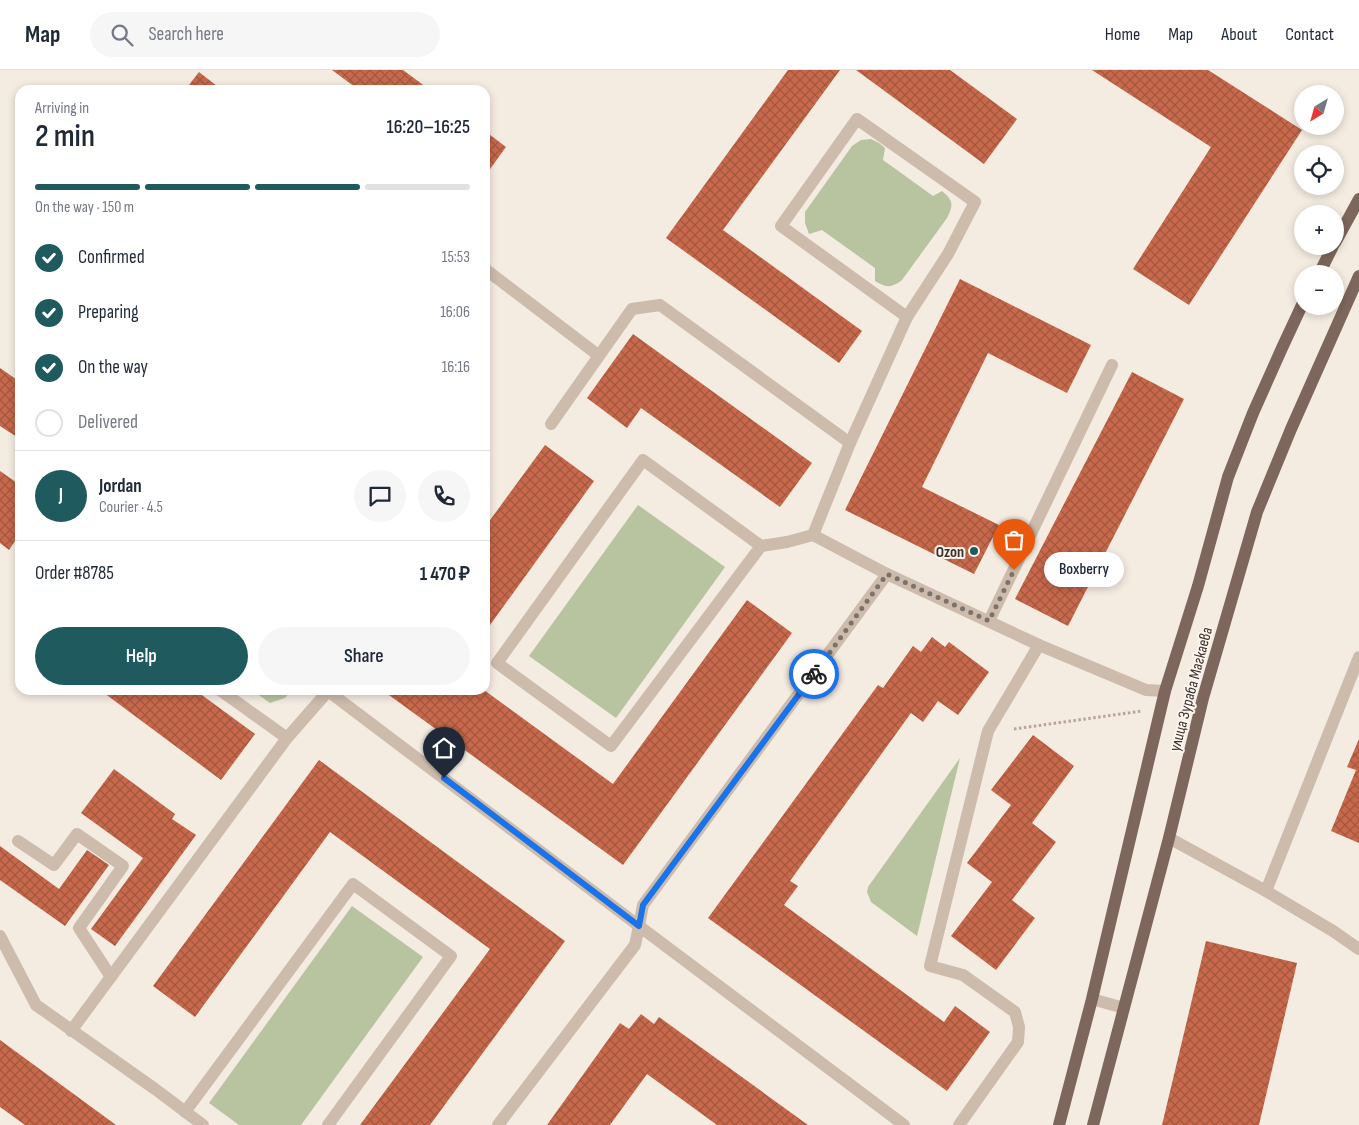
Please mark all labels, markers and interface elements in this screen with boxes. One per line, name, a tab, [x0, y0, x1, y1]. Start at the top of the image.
search box	[90, 12, 440, 57]
text: Map	[25, 20, 60, 49]
icon: search	[108, 21, 136, 49]
text: Search here	[148, 23, 224, 46]
text: Home	[1105, 24, 1140, 45]
text: Map	[1168, 24, 1193, 45]
text: About	[1221, 24, 1257, 45]
text: Contact	[1285, 24, 1334, 45]
north arrow	[1294, 85, 1344, 135]
map controls	[1294, 85, 1344, 315]
text: Arriving in	[35, 99, 89, 118]
text: 16:20–16:25	[387, 116, 470, 139]
text: 2 min	[35, 117, 95, 156]
button: locate	[1294, 145, 1344, 195]
text: On the way · 150 m	[35, 198, 134, 217]
button: +	[1294, 205, 1344, 255]
icon: check	[35, 244, 63, 272]
text: Confirmed	[78, 246, 145, 269]
text: 15:53	[442, 248, 470, 267]
button: −	[1294, 265, 1344, 315]
icon: check	[35, 299, 63, 327]
text: Preparing	[78, 301, 139, 324]
text: 16:06	[440, 303, 470, 322]
icon: check	[35, 354, 63, 382]
text: On the way	[78, 356, 148, 379]
text: 16:16	[442, 358, 470, 377]
text: Delivered	[78, 411, 138, 434]
button: chat	[354, 470, 406, 522]
button: phone	[418, 470, 470, 522]
text: Jordan	[99, 475, 142, 498]
text: J	[59, 484, 63, 507]
text: Courier · 4.5	[99, 498, 163, 517]
pin	[993, 519, 1035, 570]
icon: bag	[1000, 526, 1028, 554]
place label: Ozon	[936, 543, 964, 562]
marker: Ozon	[968, 545, 980, 557]
callout: Boxberry	[1044, 552, 1124, 588]
text: Boxberry	[1059, 560, 1109, 579]
text: Order #8785	[35, 562, 114, 585]
text: 1 470 ₽	[420, 563, 470, 586]
street label: улица Зураба Магкаева	[1166, 625, 1217, 754]
button: Help	[35, 627, 248, 685]
button: Share	[258, 627, 470, 685]
courier	[789, 649, 839, 699]
icon: bike	[800, 660, 828, 688]
pin	[423, 727, 465, 778]
icon: home	[430, 734, 458, 762]

